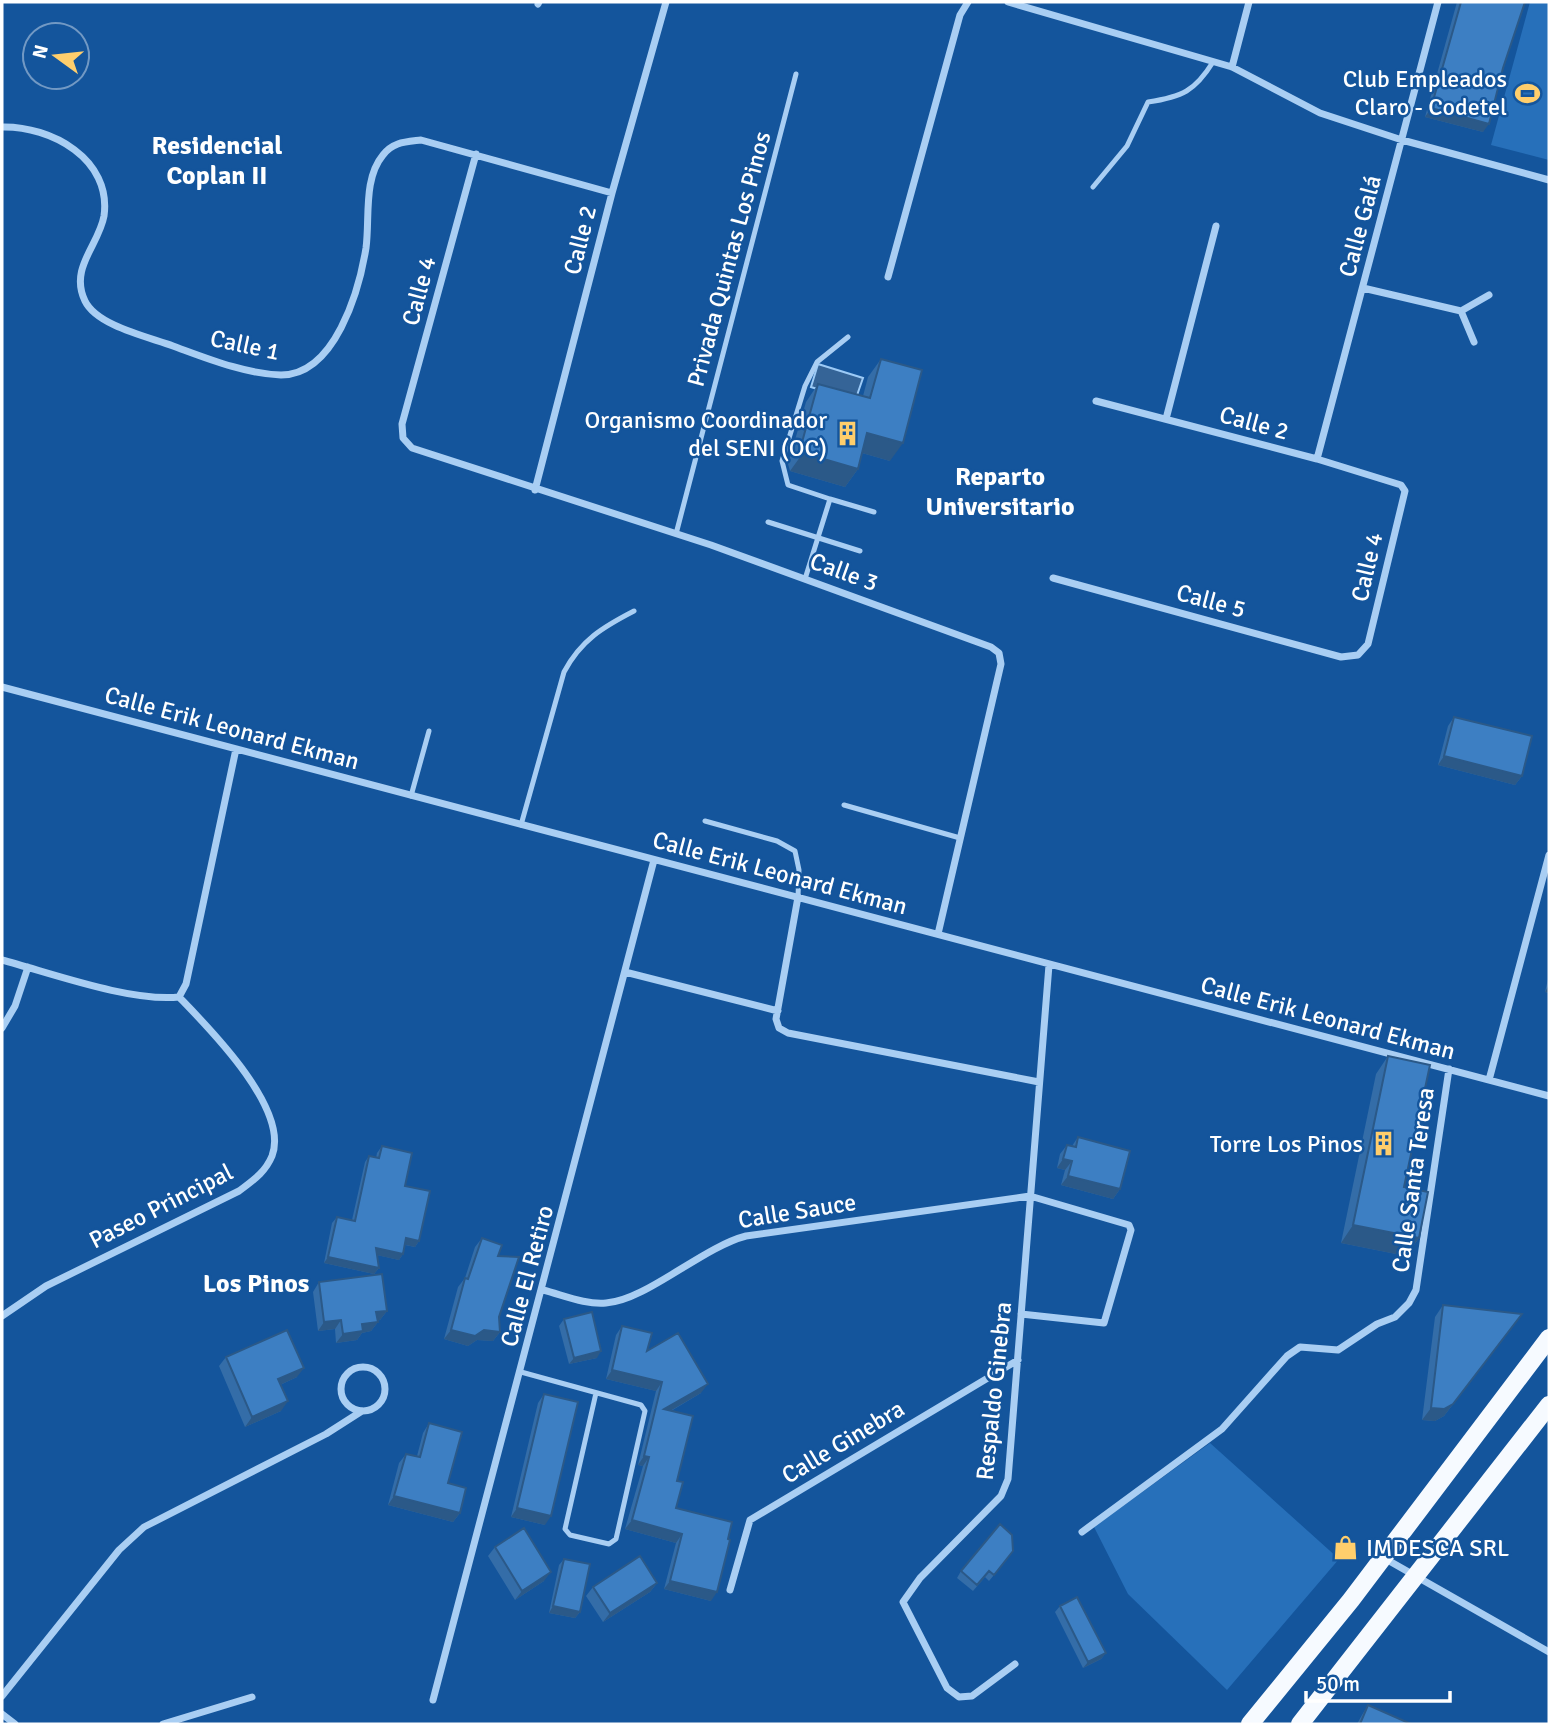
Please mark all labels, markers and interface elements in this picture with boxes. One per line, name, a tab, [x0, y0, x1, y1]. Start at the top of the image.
north arrow	[21, 21, 91, 91]
text: N	[27, 42, 54, 61]
place label: Club Empleados Claro - Codetel	[1343, 64, 1507, 122]
sports icon: Club Empleados Claro - Codetel	[1513, 79, 1541, 107]
street label: Privada Quintas Los Pinos	[680, 128, 778, 390]
district label: Residencial Coplan II	[152, 130, 282, 192]
street label: Calle Galá	[1332, 172, 1388, 280]
street label: Calle 2	[557, 202, 603, 278]
street label: Calle 4	[395, 253, 443, 329]
street label: Calle 1	[207, 323, 283, 367]
street label: Calle 2	[1216, 399, 1292, 447]
place label: Organismo Coordinador del SENI (OC)	[585, 405, 827, 463]
building icon: Organismo Coordinador del SENI (OC)	[833, 420, 861, 448]
district label: Reparto Universitario	[925, 461, 1075, 523]
street label: Calle 4	[1344, 529, 1390, 605]
street label: Calle 3	[806, 546, 882, 598]
street label: Calle 5	[1173, 577, 1249, 625]
street label: Calle Erik Leonard Ekman	[101, 680, 363, 776]
street label: Calle Erik Leonard Ekman	[649, 825, 911, 921]
street label: Calle Erik Leonard Ekman	[1197, 970, 1459, 1066]
street label: Calle Santa Teresa	[1385, 1085, 1441, 1275]
place label: Torre Los Pinos	[1210, 1129, 1363, 1159]
building icon: Torre Los Pinos	[1369, 1130, 1397, 1158]
street label: Paseo Principal	[84, 1157, 238, 1255]
street label: Calle Sauce	[736, 1187, 858, 1235]
street label: Calle El Retiro	[494, 1202, 560, 1350]
district label: Los Pinos	[203, 1268, 309, 1300]
street label: Respaldo Ginebra	[970, 1300, 1018, 1482]
street label: Calle Ginebra	[776, 1394, 910, 1490]
place label: IMDESCA SRL	[1366, 1533, 1509, 1563]
shop icon: IMDESCA SRL	[1332, 1534, 1360, 1562]
scale bar	[1306, 1660, 1450, 1704]
text: 50 m	[1316, 1671, 1360, 1697]

